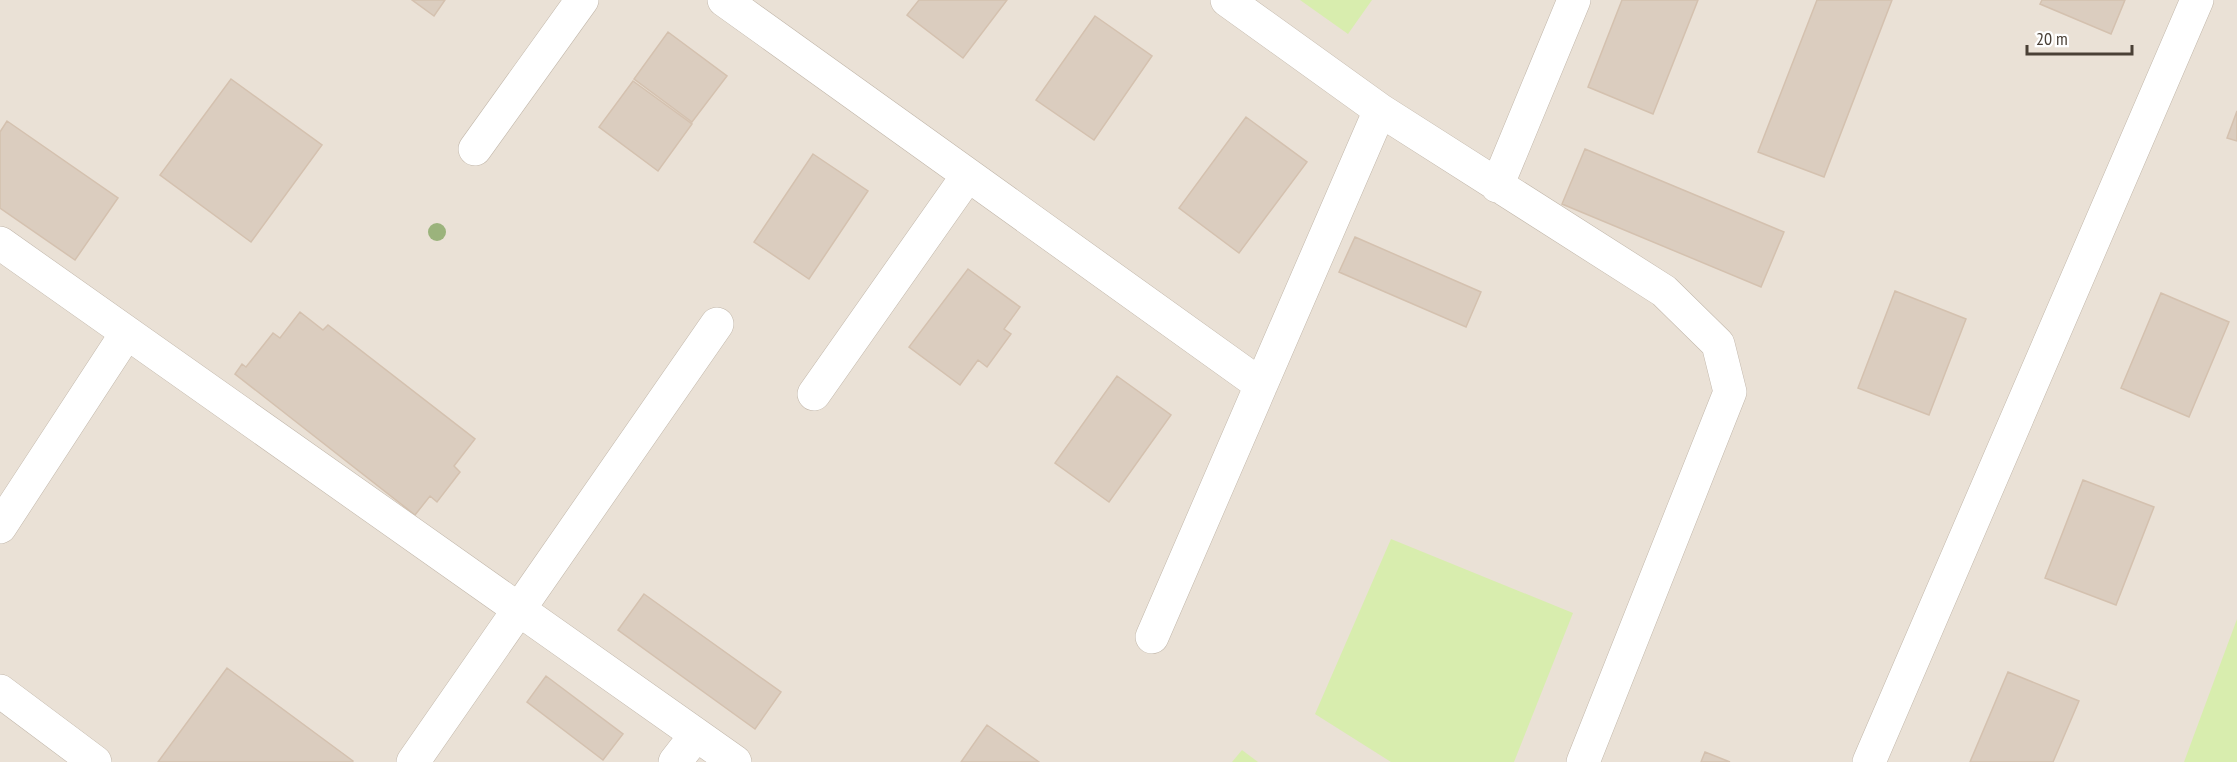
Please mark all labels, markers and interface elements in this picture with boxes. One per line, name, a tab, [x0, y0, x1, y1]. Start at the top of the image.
scale bar	[2027, 18, 2132, 56]
text: 20 m	[2036, 27, 2068, 50]

